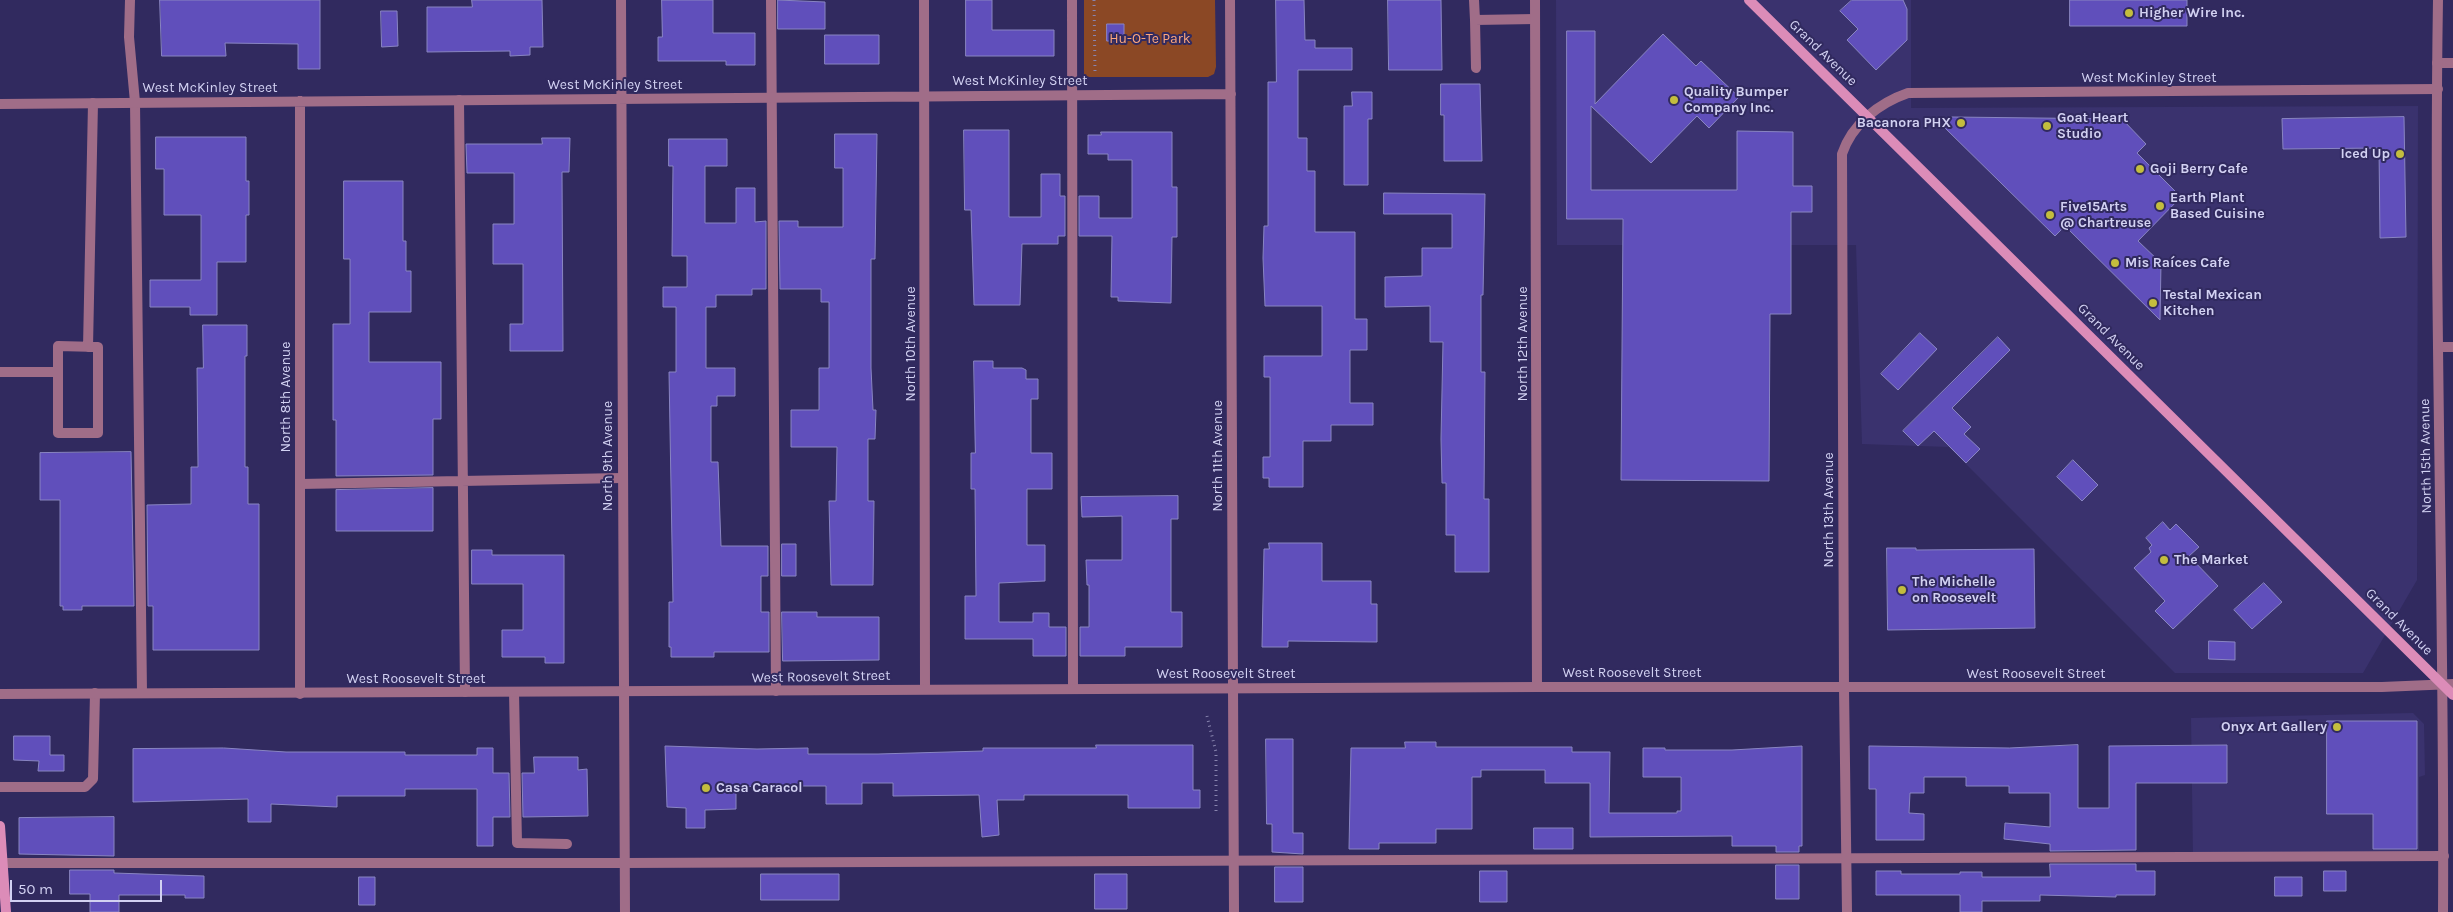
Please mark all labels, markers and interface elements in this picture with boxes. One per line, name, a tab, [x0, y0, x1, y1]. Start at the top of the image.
place label: Higher Wire Inc.	[2139, 5, 2245, 21]
marker: Higher Wire Inc.	[2123, 7, 2135, 19]
street label: Grand Avenue	[1786, 16, 1860, 90]
park label: Hu-O-Te Park	[1109, 31, 1191, 47]
street label: West McKinley Street	[2082, 70, 2216, 86]
street label: West McKinley Street	[953, 73, 1087, 89]
street label: West McKinley Street	[548, 77, 682, 93]
street label: West McKinley Street	[143, 80, 277, 96]
place label: Quality Bumper Company Inc.	[1684, 84, 1788, 116]
marker: Quality Bumper Company Inc.	[1668, 94, 1680, 106]
place label: Goat Heart Studio	[2057, 110, 2128, 142]
place label: Bacanora PHX	[1857, 115, 1951, 131]
marker: Bacanora PHX	[1955, 117, 1967, 129]
marker: Goat Heart Studio	[2041, 120, 2053, 132]
place label: Iced Up	[2341, 146, 2390, 162]
marker: Iced Up	[2394, 148, 2406, 160]
place label: Goji Berry Cafe	[2150, 161, 2248, 177]
marker: Goji Berry Cafe	[2134, 163, 2146, 175]
place label: Earth Plant Based Cuisine	[2170, 190, 2265, 222]
place label: Five15Arts @ Chartreuse	[2060, 199, 2151, 232]
marker: Earth Plant Based Cuisine	[2154, 200, 2166, 212]
marker: Five15Arts @ Chartreuse	[2044, 209, 2056, 221]
place label: Mis Raíces Cafe	[2125, 255, 2230, 271]
marker: Mis Raíces Cafe	[2109, 257, 2121, 269]
street label: North 10th Avenue	[903, 286, 919, 402]
street label: North 12th Avenue	[1515, 286, 1531, 402]
place label: Testal Mexican Kitchen	[2163, 287, 2262, 320]
marker: Testal Mexican Kitchen	[2147, 297, 2159, 309]
street label: Grand Avenue	[2074, 300, 2148, 374]
street label: North 8th Avenue	[278, 341, 294, 453]
street label: North 15th Avenue	[2417, 398, 2435, 514]
street label: North 11th Avenue	[1210, 400, 1226, 512]
street label: North 9th Avenue	[600, 401, 616, 511]
street label: North 13th Avenue	[1821, 452, 1837, 568]
place label: The Market	[2174, 552, 2248, 568]
marker: The Market	[2158, 554, 2170, 566]
place label: The Michelle on Roosevelt	[1912, 574, 1996, 606]
marker: The Michelle on Roosevelt	[1896, 584, 1908, 596]
street label: Grand Avenue	[2362, 585, 2436, 659]
street label: West Roosevelt Street	[1563, 665, 1701, 681]
street label: West Roosevelt Street	[1157, 666, 1295, 682]
street label: West Roosevelt Street	[1967, 666, 2105, 682]
street label: West Roosevelt Street	[751, 667, 891, 687]
street label: West Roosevelt Street	[347, 671, 485, 687]
place label: Onyx Art Gallery	[2221, 719, 2327, 735]
marker: Onyx Art Gallery	[2331, 721, 2343, 733]
place label: Casa Caracol	[716, 780, 803, 796]
marker: Casa Caracol	[700, 782, 712, 794]
scale bar	[12, 870, 165, 902]
text: 50 m	[18, 880, 53, 898]

